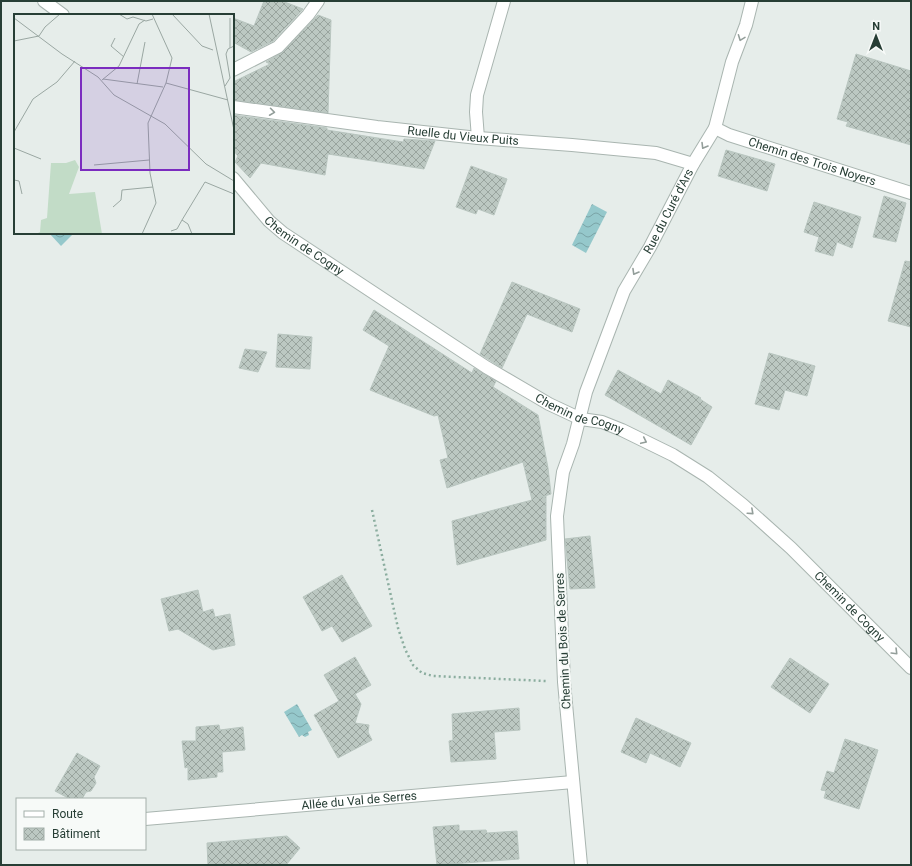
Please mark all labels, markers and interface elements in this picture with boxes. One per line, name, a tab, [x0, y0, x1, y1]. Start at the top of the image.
inset map	[14, 14, 234, 234]
north arrow	[856, 16, 896, 56]
text: N	[872, 20, 880, 33]
one-way arrow	[738, 35, 746, 42]
one-way arrow	[269, 107, 275, 116]
street label: Ruelle du Vieux Puits	[407, 123, 519, 148]
street label: Chemin des Trois Noyers	[747, 135, 878, 188]
one-way arrow	[701, 142, 708, 149]
street label: Rue du Curé d'Ars	[641, 166, 696, 256]
street label: Chemin de Cogny	[261, 213, 347, 278]
one-way arrow	[633, 268, 640, 275]
street label: Chemin de Cogny	[533, 391, 626, 437]
one-way arrow	[639, 436, 647, 444]
one-way arrow	[747, 508, 754, 515]
street label: Chemin de Cogny	[811, 568, 888, 645]
street label: Chemin du Bois de Serres	[552, 572, 574, 710]
one-way arrow	[890, 647, 897, 655]
street label: Allée du Val de Serres	[301, 789, 418, 812]
legend	[16, 798, 146, 850]
text: Route	[52, 807, 83, 821]
text: Bâtiment	[52, 827, 100, 841]

